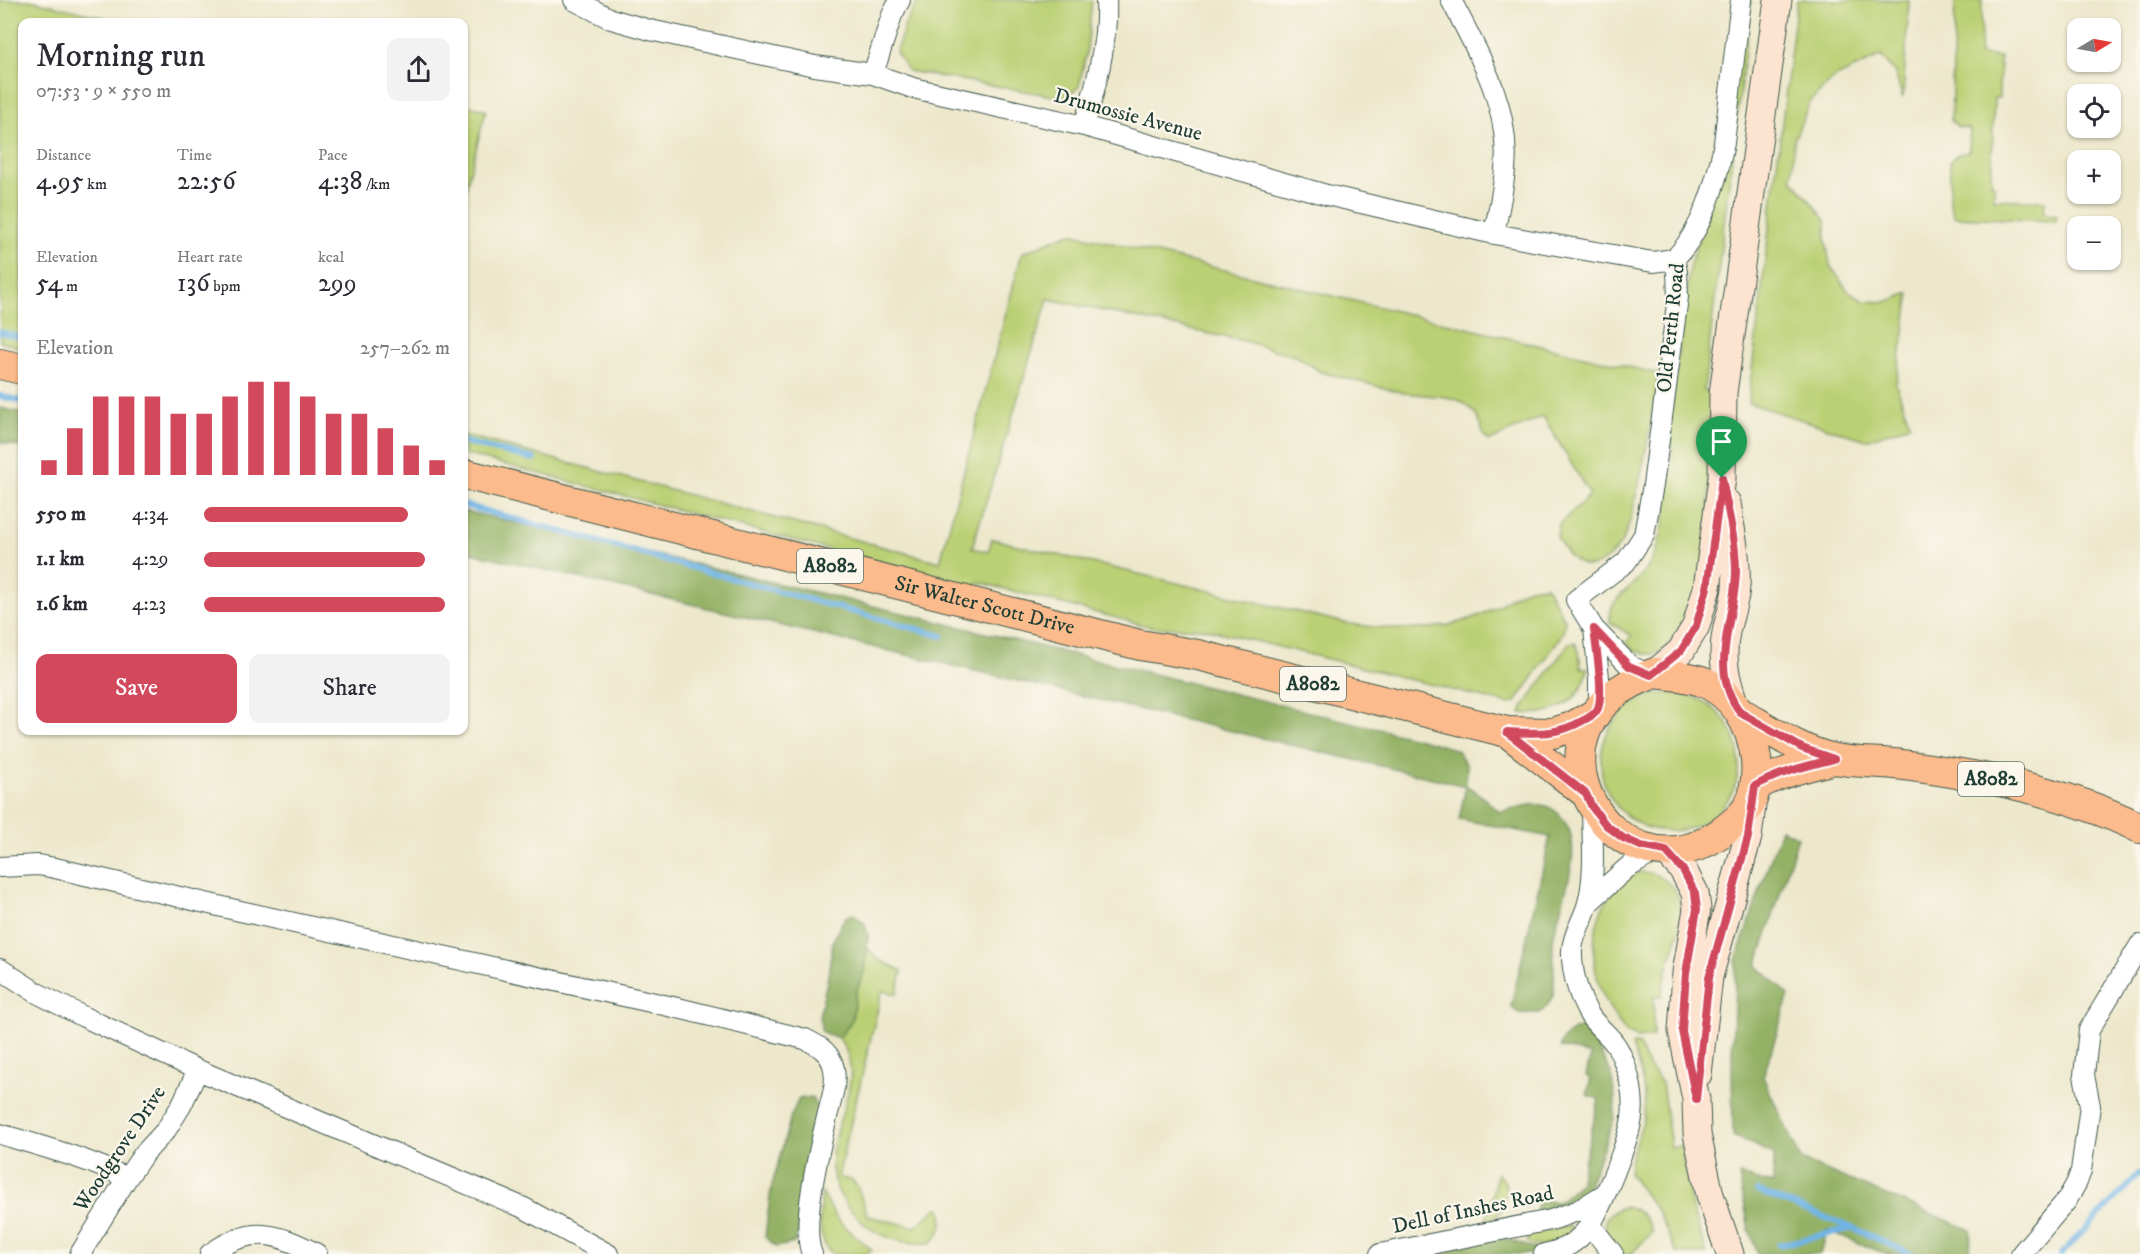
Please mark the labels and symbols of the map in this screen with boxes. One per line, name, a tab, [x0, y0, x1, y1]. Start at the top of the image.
north arrow	[2067, 18, 2121, 72]
street label: Drumossie Avenue	[1051, 83, 1205, 147]
street label: Old Perth Road	[1651, 261, 1691, 394]
pin	[1696, 416, 1747, 478]
road number: A8082	[797, 549, 863, 583]
street label: Sir Walter Scott Drive	[892, 570, 1078, 641]
road number: A8082	[1280, 667, 1346, 701]
road number: A8082	[1958, 762, 2024, 796]
street label: Woodgrove Drive	[68, 1081, 172, 1218]
street label: Dell of Inshes Road	[1390, 1180, 1556, 1240]

